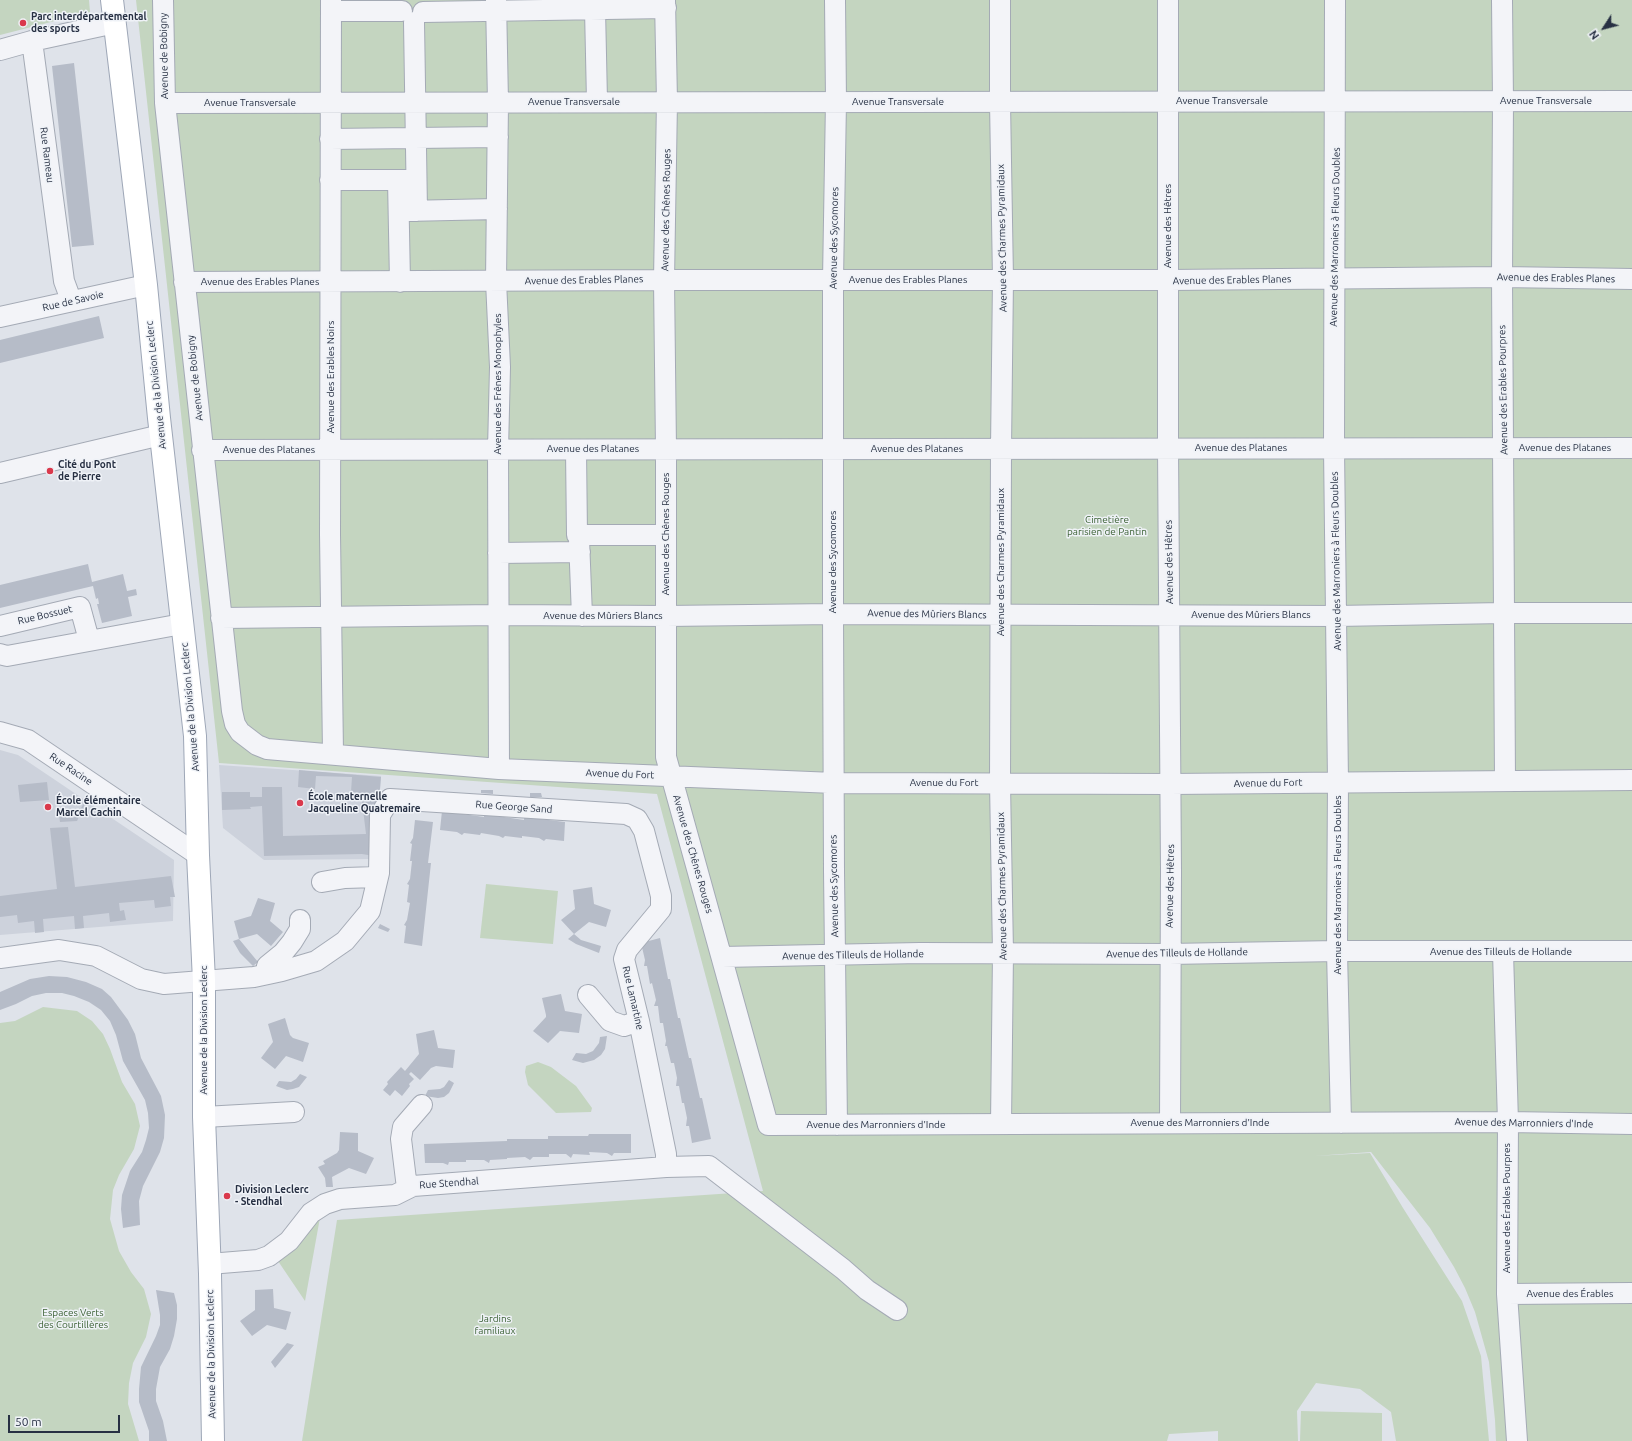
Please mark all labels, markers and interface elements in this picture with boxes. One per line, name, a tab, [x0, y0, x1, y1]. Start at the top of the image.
north arrow	[1584, 8, 1624, 48]
place label: Parc interdépartemental des sports	[31, 11, 147, 34]
street label: Avenue de Bobigny	[157, 13, 171, 99]
marker: Parc interdépartemental des sports	[18, 18, 28, 28]
text: N	[1587, 28, 1602, 42]
street label: Avenue Transversale	[1176, 95, 1268, 107]
street label: Avenue Transversale	[1500, 95, 1592, 107]
street label: Avenue Transversale	[528, 96, 620, 108]
street label: Avenue Transversale	[852, 96, 944, 108]
street label: Avenue Transversale	[204, 97, 296, 109]
street label: Rue Rameau	[38, 126, 56, 184]
street label: Avenue des Marroniers à Fleurs Doubles	[1327, 147, 1343, 327]
street label: Avenue des Chênes Rouges	[659, 149, 673, 271]
street label: Avenue des Charmes Pyramidaux	[995, 164, 1009, 312]
street label: Avenue des Hêtres	[1162, 184, 1174, 268]
street label: Avenue des Sycomores	[827, 187, 841, 289]
street label: Avenue des Erables Planes	[1497, 271, 1615, 285]
street label: Avenue des Erables Planes	[525, 273, 643, 287]
street label: Avenue des Erables Planes	[1173, 273, 1291, 287]
street label: Avenue des Erables Planes	[849, 274, 967, 286]
street label: Avenue des Erables Planes	[201, 276, 319, 288]
street label: Rue de Savoie	[41, 288, 105, 314]
street label: Avenue des Frênes Monophyles	[492, 313, 504, 455]
street label: Avenue de la Division Leclerc	[143, 320, 169, 450]
street label: Avenue des Erables Noirs	[325, 321, 337, 433]
street label: Avenue des Erables Pourpres	[1496, 325, 1510, 455]
street label: Avenue de Bobigny	[185, 334, 205, 422]
street label: Avenue des Platanes	[1195, 442, 1287, 454]
street label: Avenue des Platanes	[1519, 442, 1611, 454]
street label: Avenue des Platanes	[547, 443, 639, 455]
street label: Avenue des Platanes	[871, 443, 963, 455]
street label: Avenue des Platanes	[223, 444, 315, 456]
place label: Cité du Pont de Pierre	[58, 459, 116, 482]
marker: Cité du Pont de Pierre	[45, 466, 55, 476]
street label: Avenue des Marroniers à Fleurs Doubles	[1328, 471, 1344, 651]
street label: Avenue des Chênes Rouges	[660, 473, 672, 595]
street label: Avenue des Charmes Pyramidaux	[995, 488, 1007, 636]
street label: Avenue des Sycomores	[827, 511, 839, 613]
park label: Cimetière parisien de Pantin	[1067, 514, 1147, 538]
street label: Avenue des Hêtres	[1162, 520, 1176, 604]
street label: Rue Bossuet	[16, 603, 74, 627]
street label: Avenue des Mûriers Blancs	[867, 607, 987, 621]
street label: Avenue des Mûriers Blancs	[1191, 609, 1311, 621]
street label: Avenue des Mûriers Blancs	[543, 610, 663, 622]
street label: Avenue de la Division Leclerc	[178, 642, 202, 772]
street label: Rue Racine	[47, 750, 95, 788]
street label: Avenue du Fort	[585, 767, 655, 781]
street label: Avenue du Fort	[1234, 776, 1302, 790]
street label: Avenue du Fort	[910, 777, 978, 789]
place label: École maternelle Jacqueline Quatremaire	[308, 791, 421, 814]
street label: Avenue des Chênes Rouges	[670, 793, 716, 915]
place label: École élémentaire Marcel Cachin	[56, 795, 141, 818]
street label: Avenue des Marroniers à Fleurs Doubles	[1332, 795, 1344, 975]
marker: École maternelle Jacqueline Quatremaire	[295, 798, 305, 808]
street label: Rue George Sand	[475, 798, 553, 816]
marker: École élémentaire Marcel Cachin	[43, 802, 53, 812]
street label: Avenue des Charmes Pyramidaux	[995, 812, 1009, 960]
street label: Avenue des Sycomores	[827, 835, 841, 937]
street label: Avenue des Hêtres	[1163, 844, 1177, 928]
street label: Avenue des Tilleuls de Hollande	[1106, 946, 1248, 960]
street label: Avenue des Tilleuls de Hollande	[1430, 946, 1572, 958]
street label: Avenue des Tilleuls de Hollande	[782, 948, 924, 962]
street label: Rue Lamartine	[620, 965, 646, 1031]
street label: Avenue de la Division Leclerc	[198, 966, 210, 1094]
street label: Avenue des Marronniers d'Inde	[1454, 1116, 1594, 1130]
street label: Avenue des Marronniers d'Inde	[1131, 1117, 1269, 1129]
street label: Avenue des Marronniers d'Inde	[807, 1119, 945, 1131]
street label: Avenue des Érables Pourpres	[1501, 1143, 1513, 1273]
street label: Rue Stendhal	[419, 1175, 479, 1191]
place label: Division Leclerc - Stendhal	[235, 1184, 309, 1208]
marker: Division Leclerc - Stendhal	[222, 1191, 232, 1201]
street label: Avenue des Érables	[1527, 1288, 1613, 1300]
street label: Avenue de la Division Leclerc	[204, 1289, 218, 1419]
park label: Espaces Verts des Courtillères	[38, 1307, 108, 1330]
park label: Jardins familiaux	[475, 1313, 515, 1336]
scale bar	[10, 1407, 122, 1433]
text: 50 m	[15, 1415, 42, 1428]

